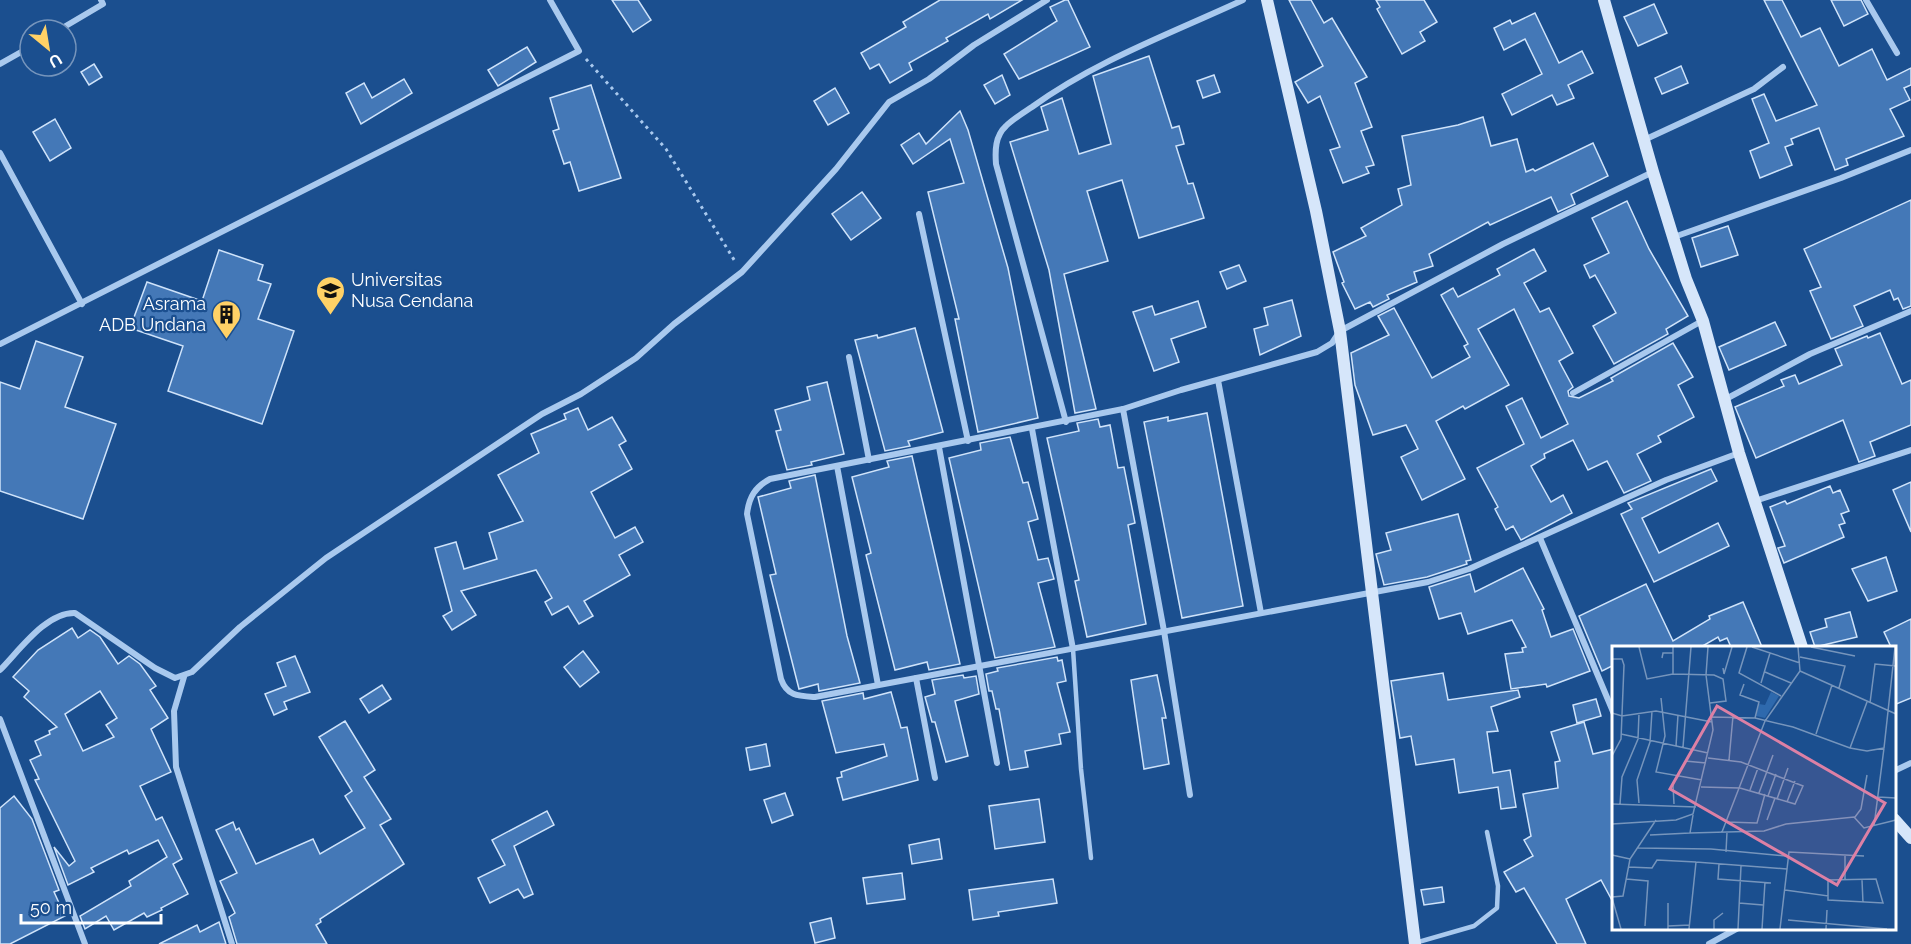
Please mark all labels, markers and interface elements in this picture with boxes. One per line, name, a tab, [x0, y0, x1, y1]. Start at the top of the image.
north arrow	[18, 18, 78, 78]
text: U	[45, 49, 65, 72]
place label: Universitas Nusa Cendana	[351, 269, 473, 311]
school or university icon: Universitas Nusa Cendana	[314, 274, 346, 316]
place label: Asrama ADB Undana	[99, 293, 206, 335]
building icon: Asrama ADB Undana	[211, 298, 243, 340]
inset map	[1612, 646, 1896, 929]
scale bar	[21, 887, 160, 925]
text: 50 m	[30, 897, 72, 918]

